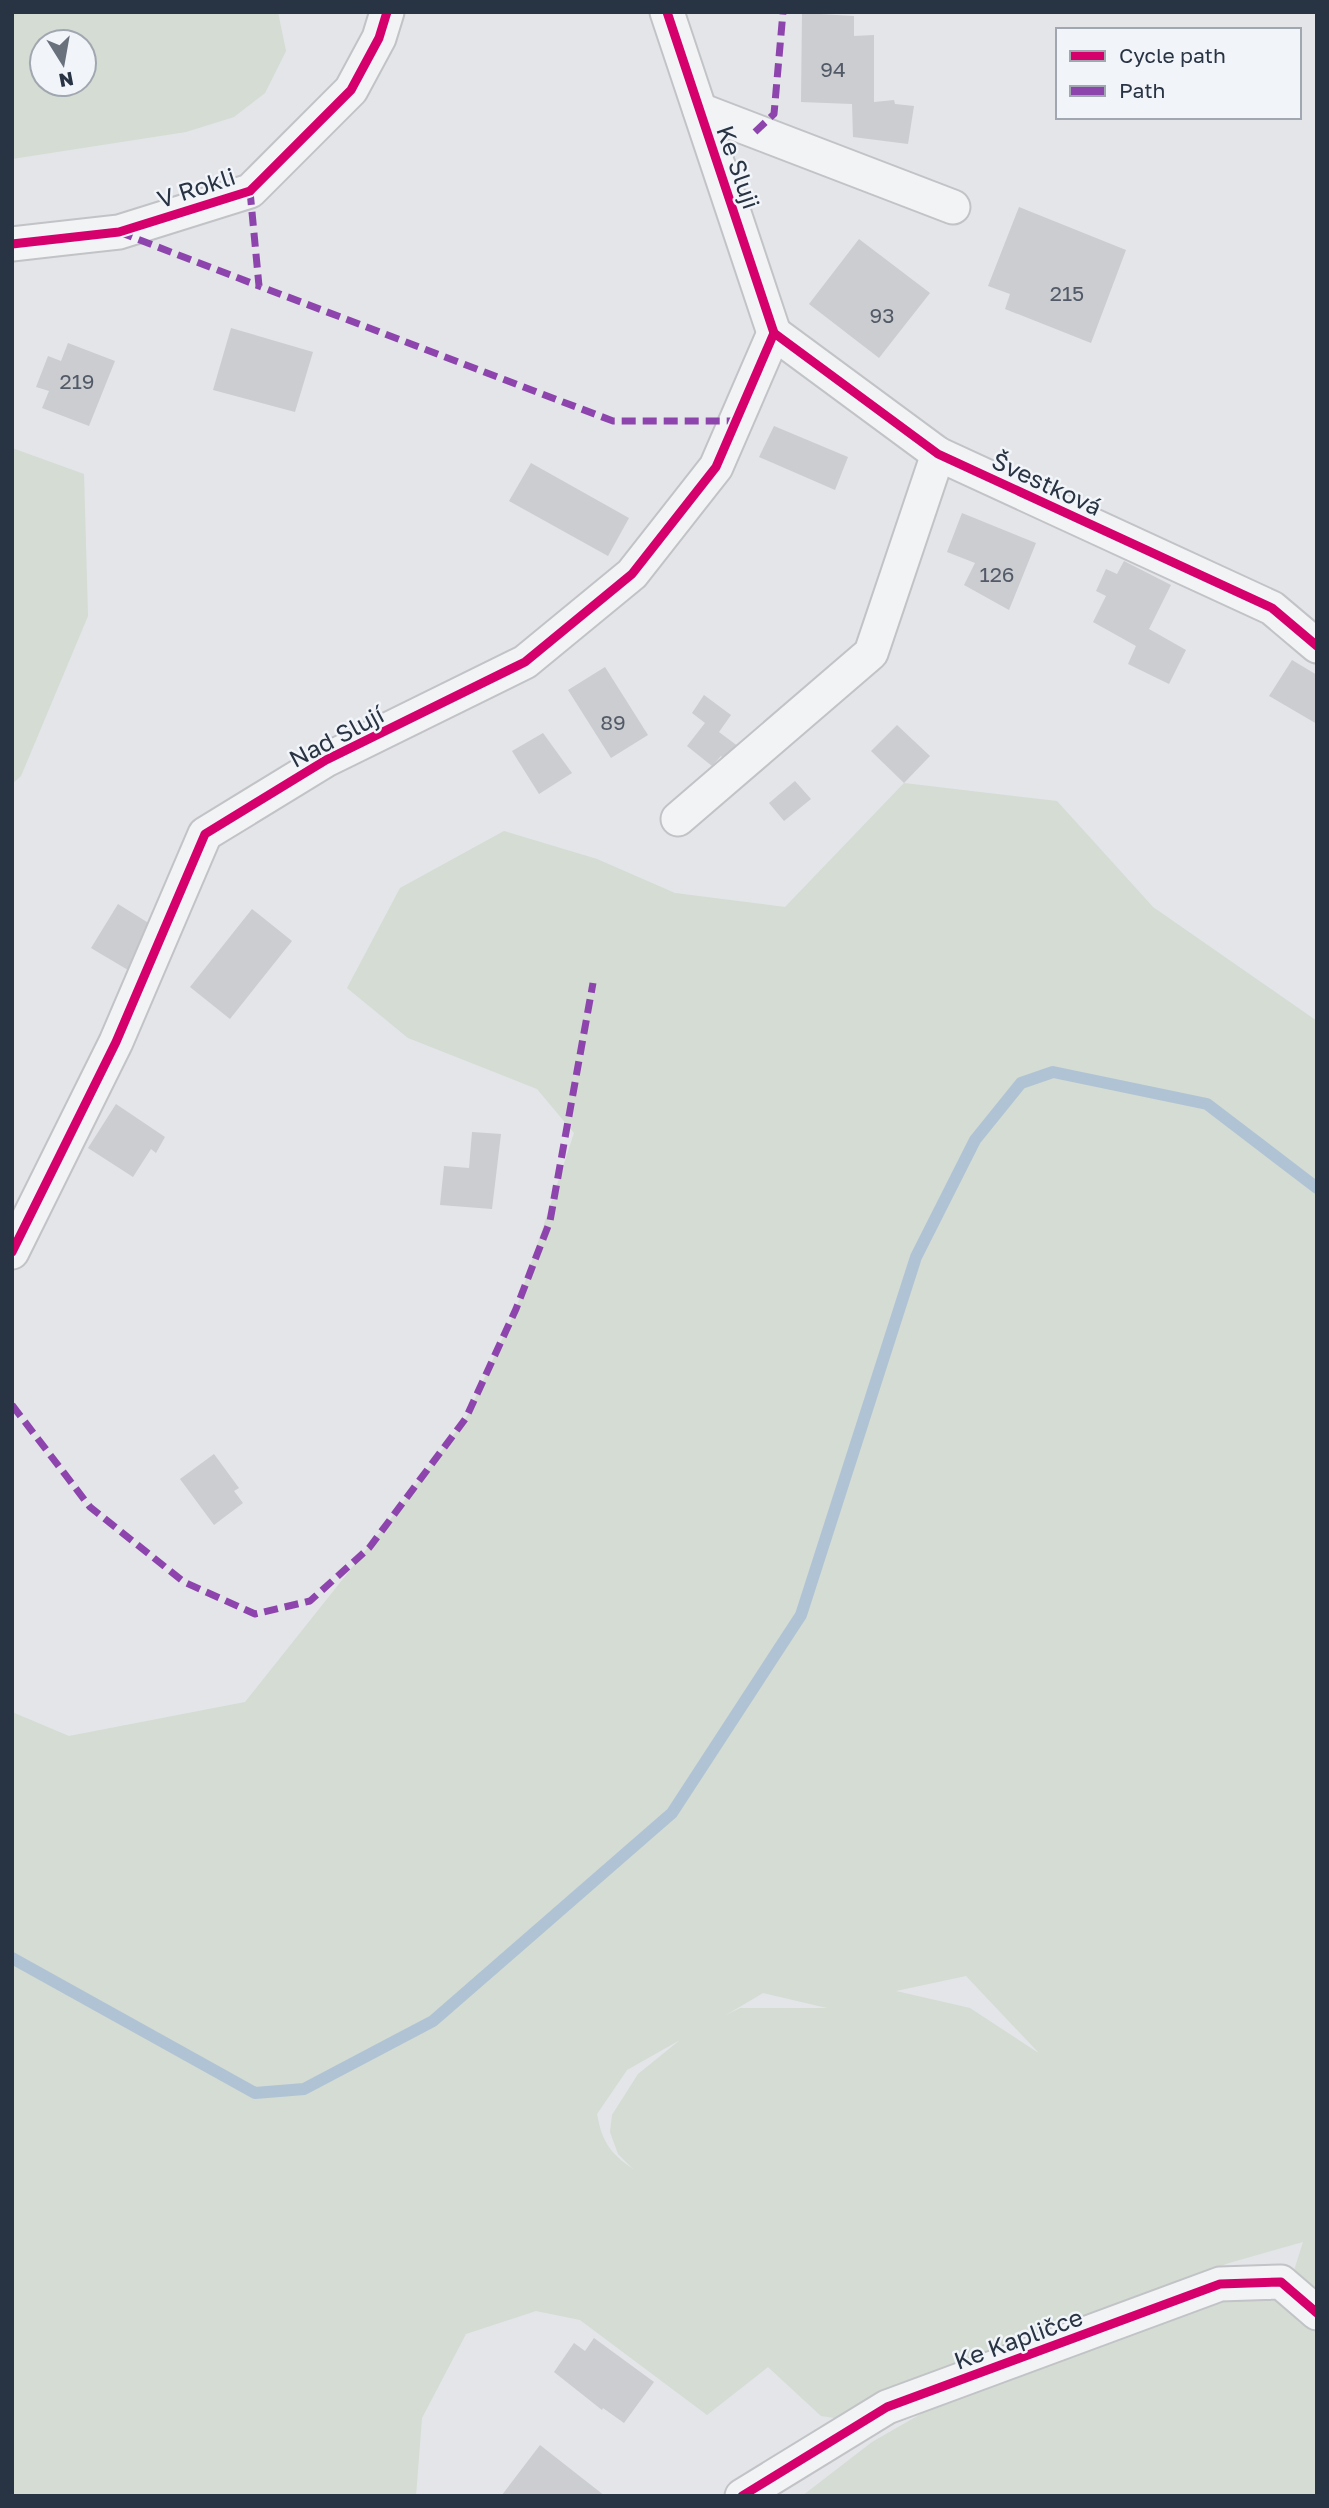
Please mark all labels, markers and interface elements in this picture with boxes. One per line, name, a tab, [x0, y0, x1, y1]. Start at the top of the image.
north arrow	[28, 28, 98, 98]
legend	[1056, 28, 1301, 119]
text: Cycle path	[1119, 42, 1226, 68]
house number: 94	[820, 56, 846, 82]
text: N	[57, 68, 76, 93]
text: Path	[1119, 77, 1166, 103]
street label: Ke Sluji	[711, 121, 767, 213]
street label: V Rokli	[153, 161, 239, 213]
house number: 215	[1050, 280, 1084, 306]
house number: 93	[870, 302, 895, 328]
house number: 219	[59, 368, 95, 394]
street label: Švestková	[988, 445, 1106, 521]
house number: 126	[979, 561, 1015, 587]
street label: Nad Slují	[284, 698, 390, 773]
house number: 89	[600, 709, 626, 735]
street label: Ke Kapličce	[950, 2301, 1086, 2375]

